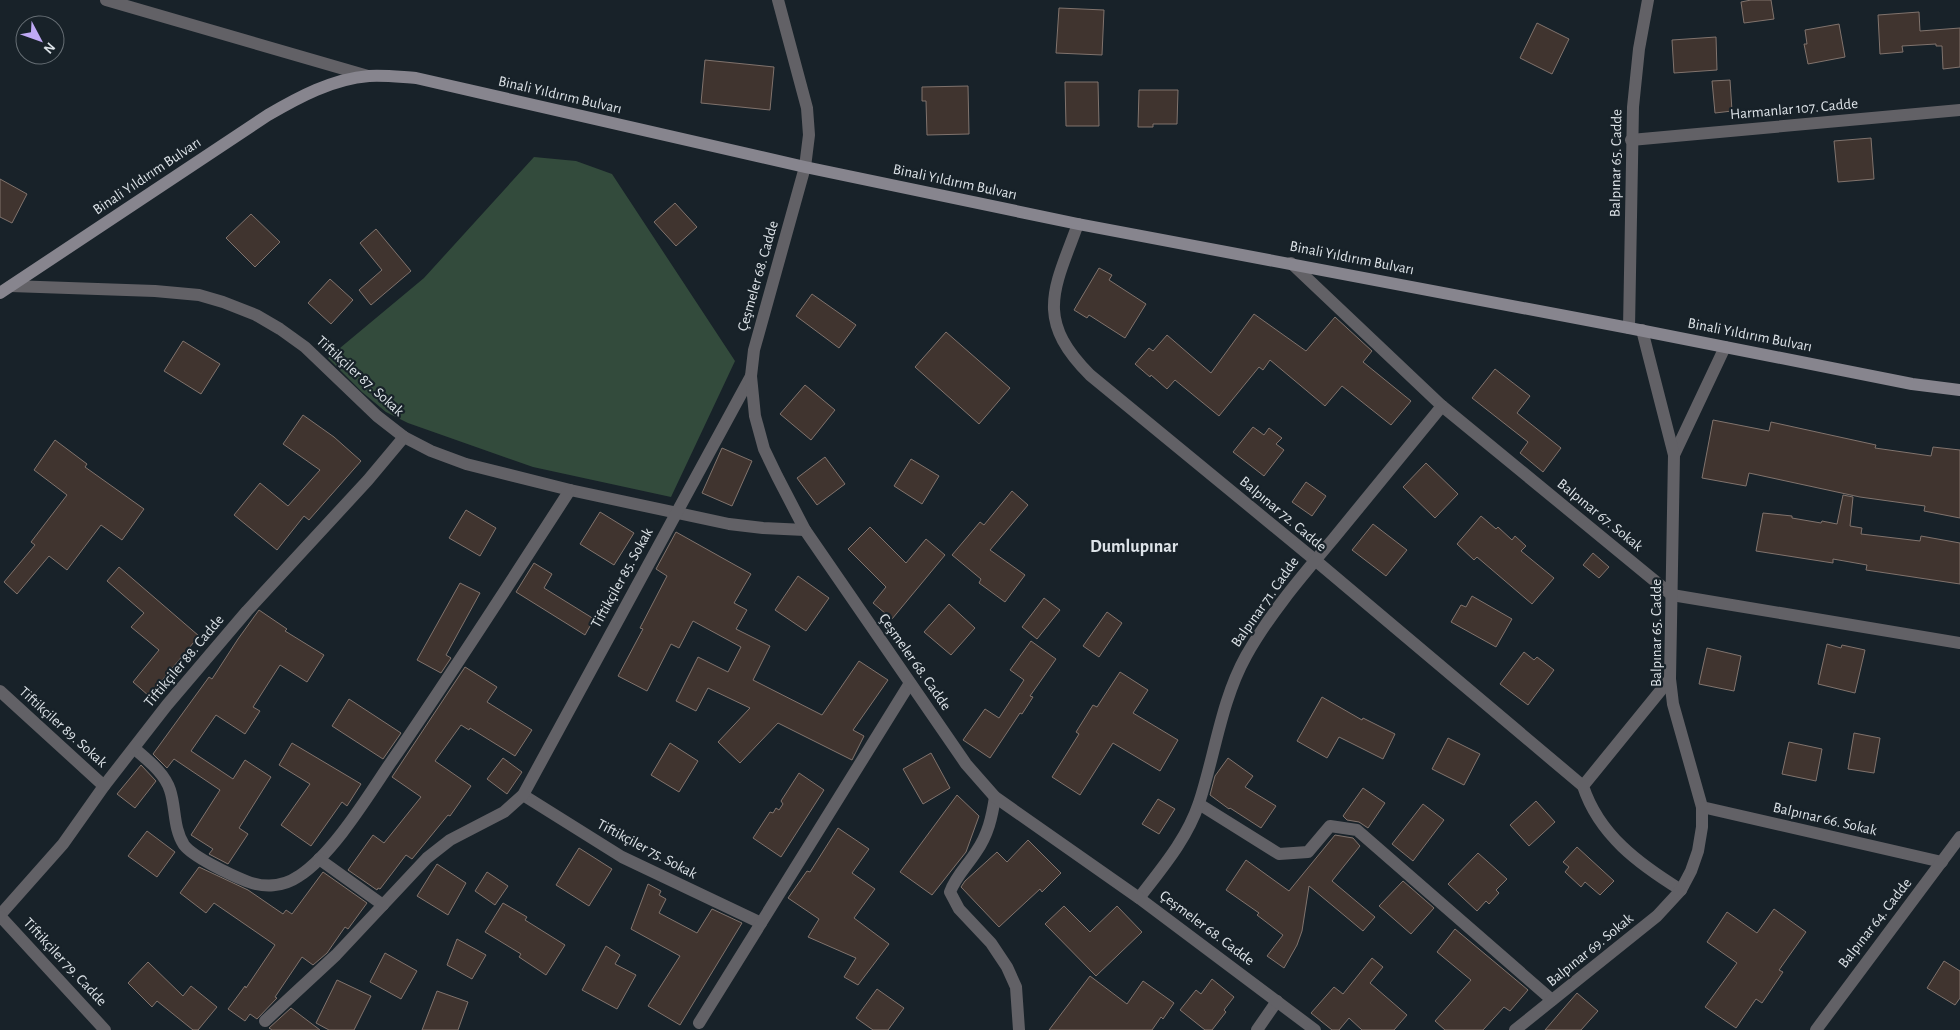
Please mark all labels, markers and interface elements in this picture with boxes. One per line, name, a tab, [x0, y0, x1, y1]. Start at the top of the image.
north arrow	[15, 15, 65, 65]
text: N	[41, 40, 58, 56]
street label: Binali Yıldırım Bulvarı	[497, 73, 623, 117]
street label: Harmanlar 107. Cadde	[1729, 96, 1859, 122]
street label: Balpınar 65. Cadde	[1608, 109, 1624, 217]
street label: Binali Yıldırım Bulvarı	[90, 134, 204, 218]
street label: Binali Yıldırım Bulvarı	[892, 162, 1018, 202]
street label: Çeşmeler 68. Cadde	[735, 219, 781, 333]
street label: Binali Yıldırım Bulvarı	[1289, 239, 1415, 277]
street label: Binali Yıldırım Bulvarı	[1687, 316, 1813, 354]
street label: Tiftikçiler 87. Sokak	[313, 333, 407, 419]
street label: Balpınar 72. Cadde	[1237, 474, 1329, 554]
street label: Balpınar 67. Sokak	[1554, 476, 1646, 554]
street label: Tiftikçiler 85. Sokak	[588, 525, 656, 631]
district label: Dumlupınar	[1090, 538, 1179, 556]
street label: Balpınar 71. Cadde	[1228, 554, 1302, 650]
street label: Balpınar 65. Cadde	[1649, 579, 1664, 687]
street label: Çeşmeler 68. Cadde	[876, 611, 954, 713]
street label: Tiftikçiler 88. Cadde	[141, 612, 227, 710]
street label: Tiftikçiler 89. Sokak	[16, 684, 110, 770]
street label: Balpınar 66. Sokak	[1772, 800, 1879, 838]
street label: Tiftikçiler 75. Sokak	[595, 816, 700, 882]
street label: Balpınar 64. Cadde	[1835, 875, 1915, 971]
street label: Çeşmeler 68. Cadde	[1157, 888, 1257, 968]
street label: Balpınar 69. Sokak	[1544, 911, 1636, 989]
street label: Tiftikçiler 79. Cadde	[21, 915, 110, 1009]

